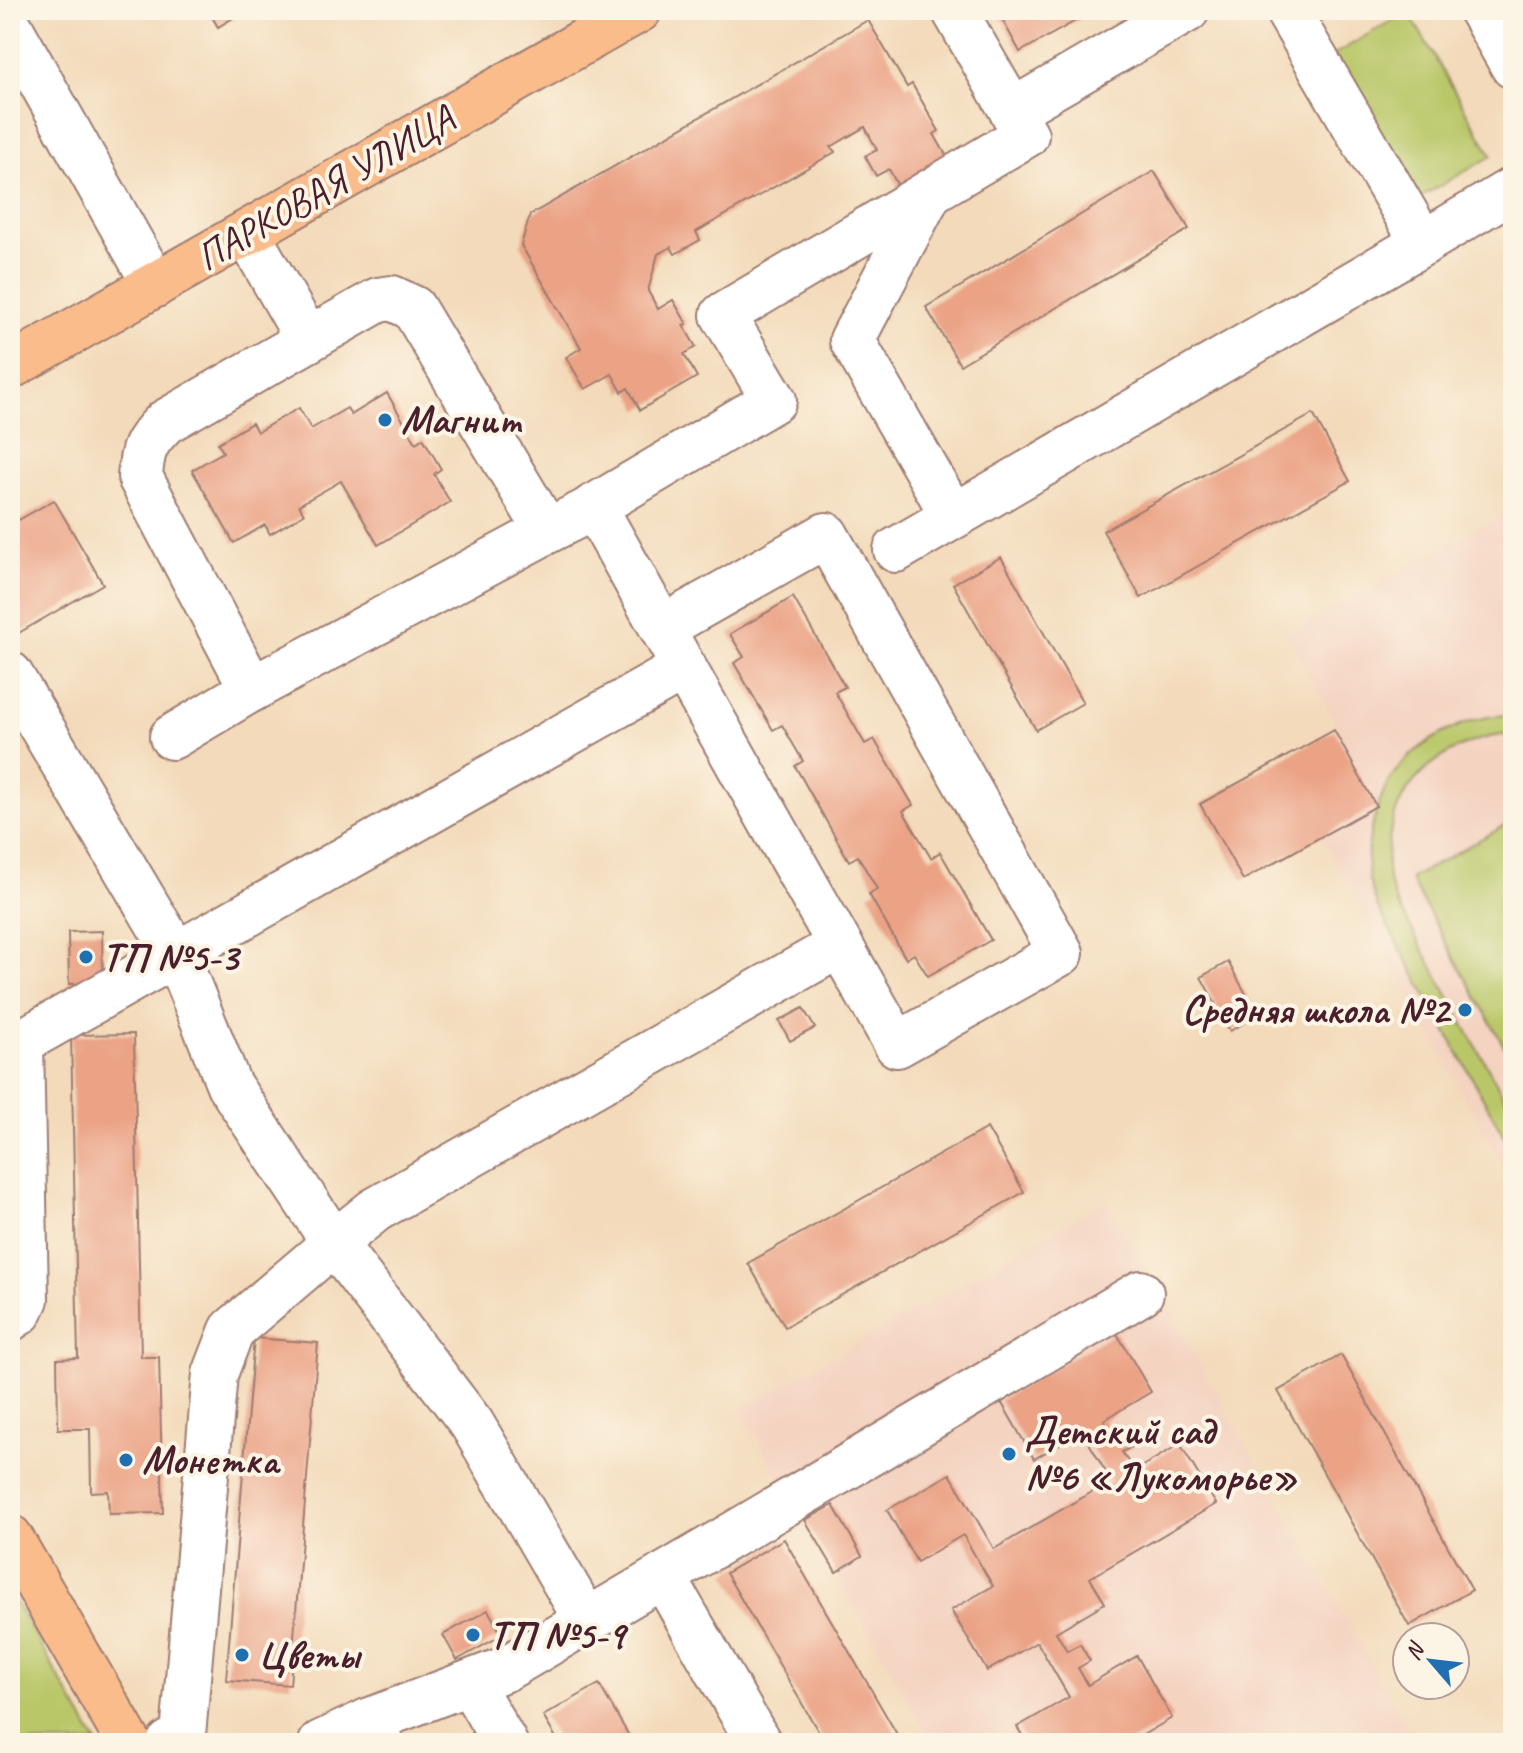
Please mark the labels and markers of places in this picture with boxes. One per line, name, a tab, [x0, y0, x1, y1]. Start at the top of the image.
place label: Магнит	[401, 395, 523, 445]
marker: Магнит	[376, 411, 394, 429]
place label: ТП №5-3	[102, 932, 242, 982]
marker: ТП №5-3	[77, 948, 95, 966]
place label: Средняя школа №2	[1182, 985, 1453, 1035]
marker: Средняя школа №2	[1456, 1001, 1474, 1019]
place label: Детский сад №6 «Лукоморье»	[1025, 1406, 1298, 1502]
place label: Монетка	[142, 1435, 281, 1485]
marker: Детский сад №6 «Лукоморье»	[1000, 1445, 1018, 1463]
marker: Монетка	[117, 1451, 135, 1469]
place label: ТП №5-9	[489, 1610, 629, 1660]
marker: ТП №5-9	[464, 1626, 482, 1644]
place label: Цветы	[258, 1630, 362, 1680]
marker: Цветы	[233, 1646, 251, 1664]

